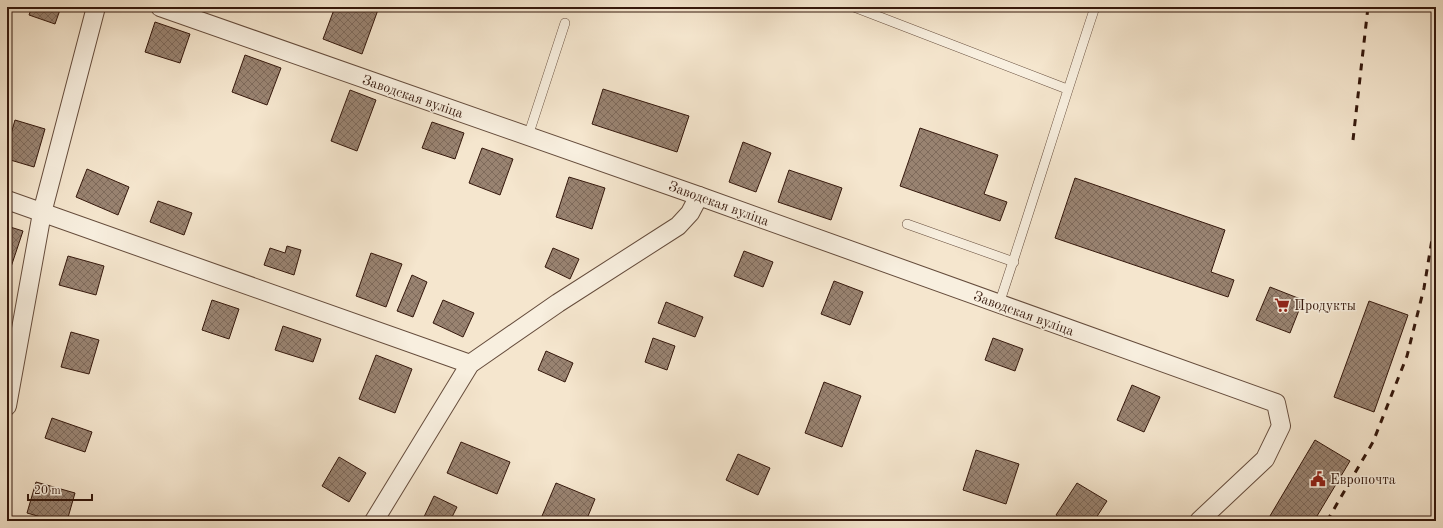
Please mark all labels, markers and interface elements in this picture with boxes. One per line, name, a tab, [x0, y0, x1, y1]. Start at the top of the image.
street label: Заводская вуліца	[360, 73, 465, 121]
street label: Заводская вуліца	[667, 179, 771, 229]
street label: Заводская вуліца	[972, 289, 1076, 339]
supermarket icon: Продукты	[1273, 296, 1291, 314]
place label: Продукты	[1294, 299, 1356, 313]
public building icon: Европочта	[1309, 470, 1327, 488]
place label: Европочта	[1330, 473, 1396, 487]
scale bar	[28, 476, 92, 502]
text: 20 m	[34, 485, 61, 497]

